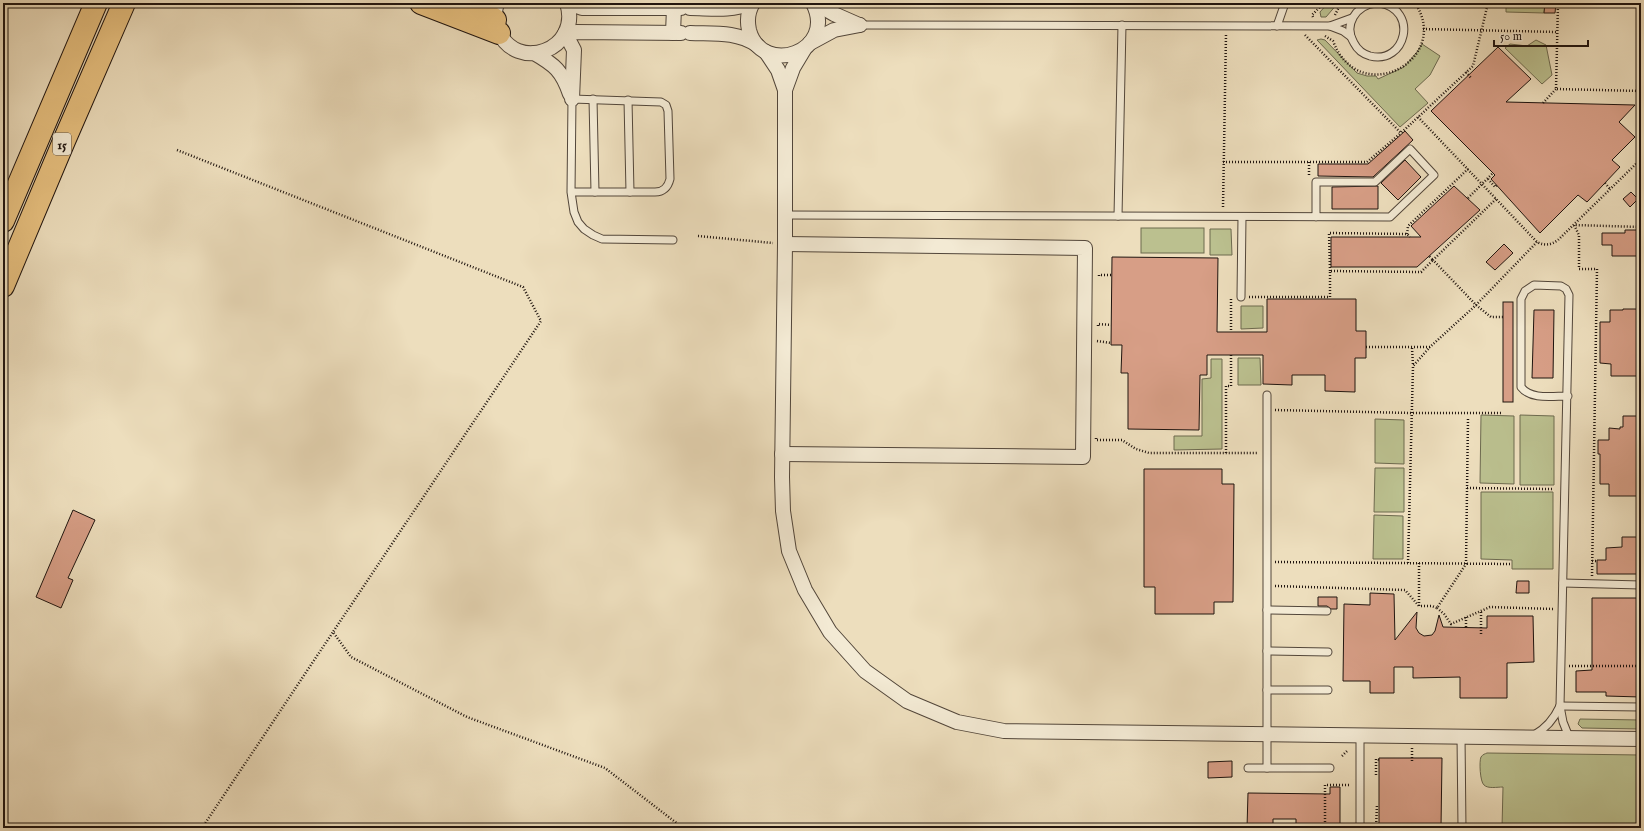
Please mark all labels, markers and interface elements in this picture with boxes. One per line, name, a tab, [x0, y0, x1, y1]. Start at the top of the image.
scale bar	[1494, 22, 1588, 48]
text: 50 m	[1500, 29, 1522, 44]
road number: 15	[53, 133, 71, 155]

